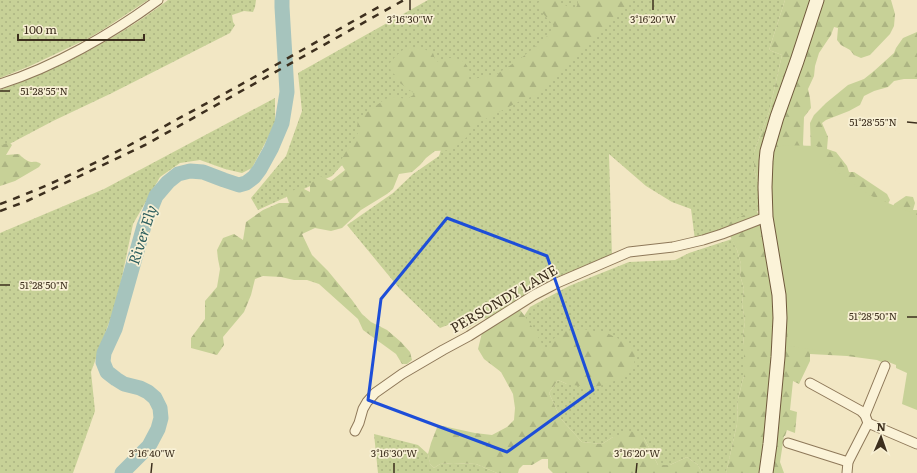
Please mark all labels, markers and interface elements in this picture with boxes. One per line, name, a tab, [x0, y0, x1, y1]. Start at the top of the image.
text: 3°16'30"W	[387, 11, 433, 26]
text: 3°16'20"W	[630, 11, 676, 26]
scale bar	[18, 16, 144, 42]
text: 100 m	[24, 20, 57, 38]
text: 51°28'55"N	[20, 83, 68, 98]
text: 51°28'55"N	[849, 114, 897, 129]
water label: River Ely	[121, 202, 162, 267]
street label: PERSONDY LANE	[446, 259, 561, 337]
text: 51°28'50"N	[20, 277, 68, 292]
text: 51°28'50"N	[849, 308, 897, 323]
north arrow	[861, 417, 901, 457]
text: N	[876, 418, 886, 434]
text: 3°16'40"W	[129, 445, 175, 460]
text: 3°16'30"W	[371, 445, 417, 460]
text: 3°16'20"W	[614, 445, 660, 460]

